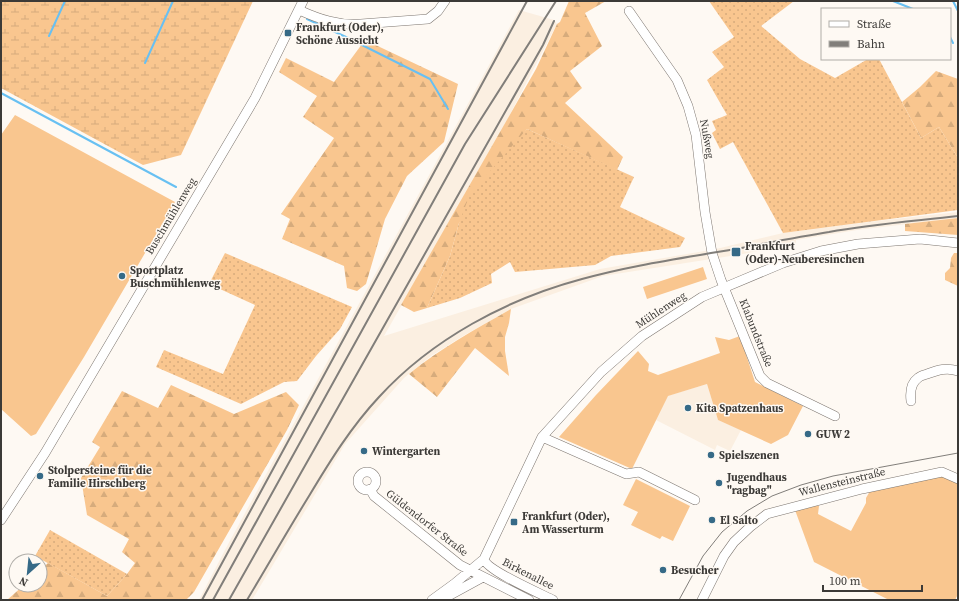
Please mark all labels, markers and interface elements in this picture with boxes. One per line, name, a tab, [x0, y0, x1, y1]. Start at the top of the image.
legend	[821, 8, 951, 60]
text: Straße	[857, 16, 891, 32]
place label: Frankfurt (Oder), Schöne Aussicht	[296, 20, 384, 48]
marker: Frankfurt (Oder), Schöne Aussicht	[283, 28, 293, 38]
text: Bahn	[857, 36, 885, 52]
street label: Nußweg	[696, 118, 718, 160]
street label: Buschmühlenweg	[142, 174, 200, 257]
place label: Frankfurt (Oder)-Neuberesinchen	[745, 239, 865, 267]
marker: Frankfurt (Oder)-Neuberesinchen	[730, 246, 742, 258]
place label: Sportplatz Buschmühlenweg	[130, 263, 220, 291]
marker: Sportplatz Buschmühlenweg	[117, 271, 127, 281]
street label: Mühlenweg	[633, 288, 689, 332]
street label: Klabundstraße	[736, 297, 777, 370]
place label: Kita Spatzenhaus	[696, 401, 783, 416]
marker: Kita Spatzenhaus	[683, 403, 693, 413]
place label: GUW 2	[816, 427, 850, 442]
marker: GUW 2	[803, 429, 813, 439]
place label: Wintergarten	[372, 444, 441, 459]
marker: Wintergarten	[359, 446, 369, 456]
place label: Spielszenen	[719, 448, 779, 463]
marker: Spielszenen	[706, 450, 716, 460]
place label: Stolpersteine für die Familie Hirschberg	[48, 463, 152, 491]
street label: Wallensteinstraße	[797, 464, 887, 500]
place label: Jugendhaus "ragbag"	[726, 470, 787, 498]
marker: Stolpersteine für die Familie Hirschberg	[35, 471, 45, 481]
marker: Jugendhaus "ragbag"	[714, 478, 724, 488]
street label: Güldendorfer Straße	[383, 486, 472, 560]
place label: Frankfurt (Oder), Am Wasserturm	[522, 509, 610, 537]
place label: El Salto	[720, 513, 758, 528]
marker: El Salto	[707, 515, 717, 525]
marker: Frankfurt (Oder), Am Wasserturm	[509, 517, 519, 527]
north arrow	[8, 553, 48, 593]
street label: Birkenallee	[500, 555, 557, 594]
place label: Besucher	[671, 563, 719, 578]
marker: Besucher	[658, 565, 668, 575]
scale bar	[823, 567, 922, 593]
text: N	[17, 573, 31, 590]
text: 100 m	[829, 573, 861, 589]

